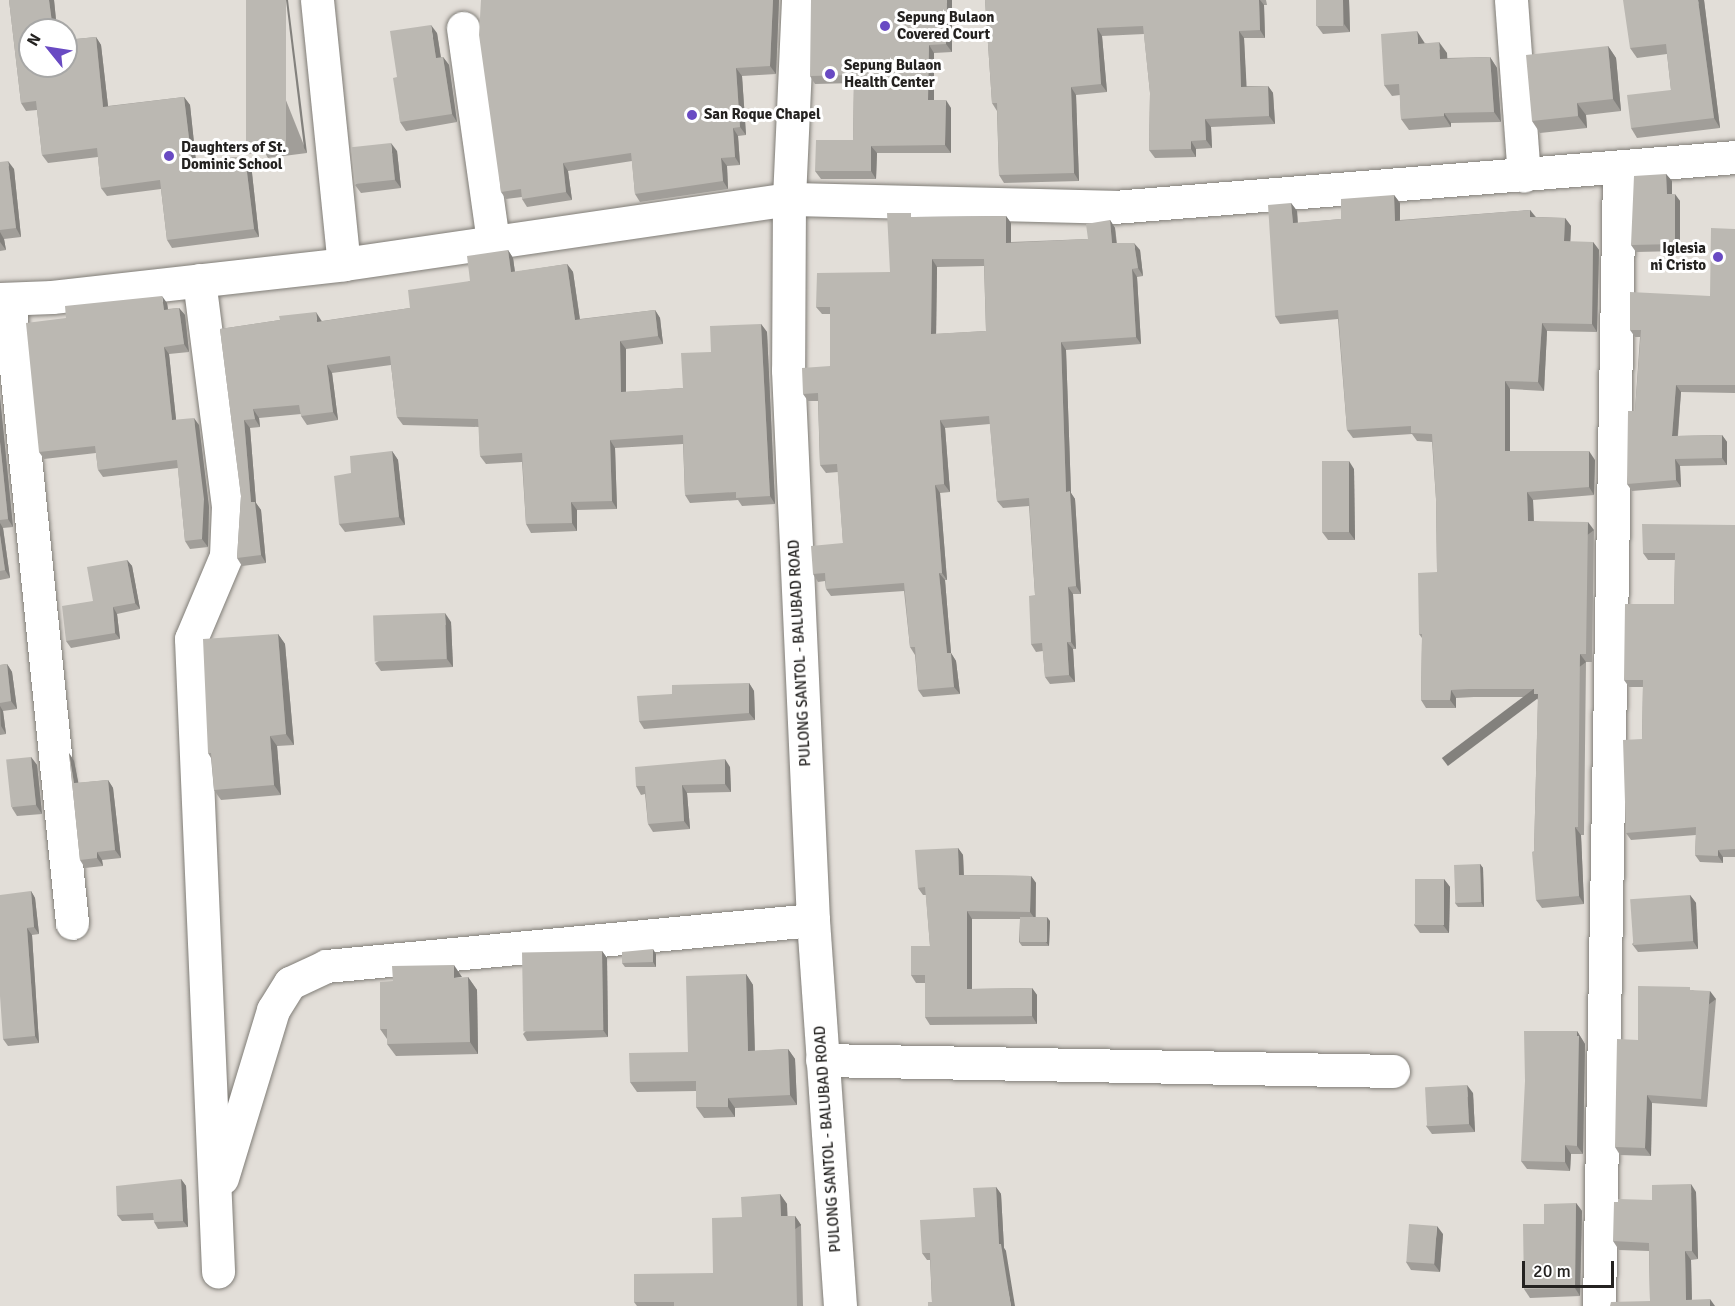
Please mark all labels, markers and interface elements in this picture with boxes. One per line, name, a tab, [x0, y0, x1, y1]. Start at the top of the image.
place label: Sepung Bulaon Covered Court	[897, 8, 994, 43]
north arrow	[18, 18, 78, 78]
marker: Sepung Bulaon Covered Court	[878, 19, 892, 33]
text: N	[23, 30, 46, 50]
place label: Sepung Bulaon Health Center	[844, 56, 941, 91]
marker: Sepung Bulaon Health Center	[821, 65, 839, 83]
place label: San Roque Chapel	[704, 106, 821, 124]
marker: San Roque Chapel	[685, 108, 699, 122]
place label: Daughters of St. Dominic School	[181, 138, 287, 173]
marker: Daughters of St. Dominic School	[162, 149, 176, 163]
place label: Iglesia ni Cristo	[1650, 239, 1706, 274]
marker: Iglesia ni Cristo	[1711, 250, 1725, 264]
street label: PULONG SANTOL - BALUBAD ROAD	[785, 539, 815, 767]
street label: PULONG SANTOL - BALUBAD ROAD	[811, 1025, 845, 1253]
scale bar	[1525, 1249, 1616, 1287]
text: 20 m	[1533, 1260, 1571, 1282]

